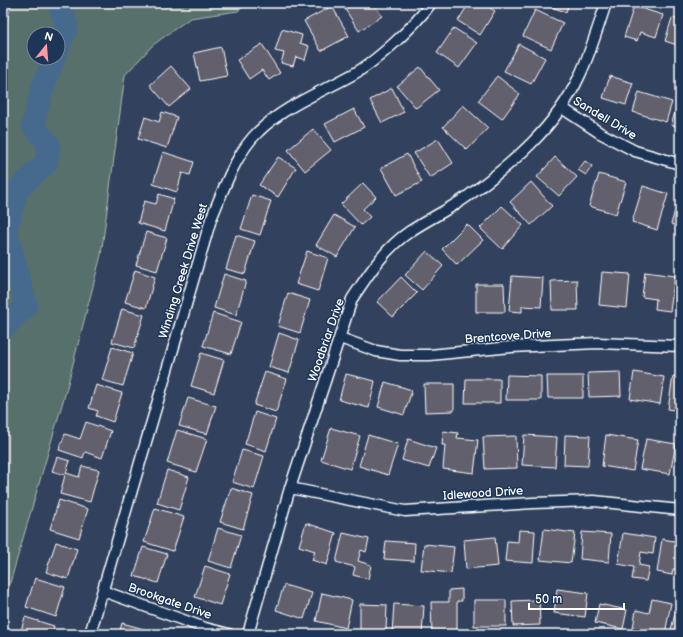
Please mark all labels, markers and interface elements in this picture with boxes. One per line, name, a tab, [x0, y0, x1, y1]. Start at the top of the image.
north arrow	[26, 26, 66, 66]
text: N	[43, 29, 55, 44]
street label: Sandell Drive	[570, 94, 639, 143]
street label: Winding Creek Drive West	[156, 201, 211, 341]
street label: Woodbriar Drive	[305, 296, 348, 384]
street label: Brentcove Drive	[464, 326, 552, 347]
street label: Idlewood Drive	[442, 483, 524, 504]
street label: Brookgate Drive	[126, 580, 214, 623]
scale bar	[529, 585, 624, 611]
text: 50 m	[535, 592, 562, 607]

